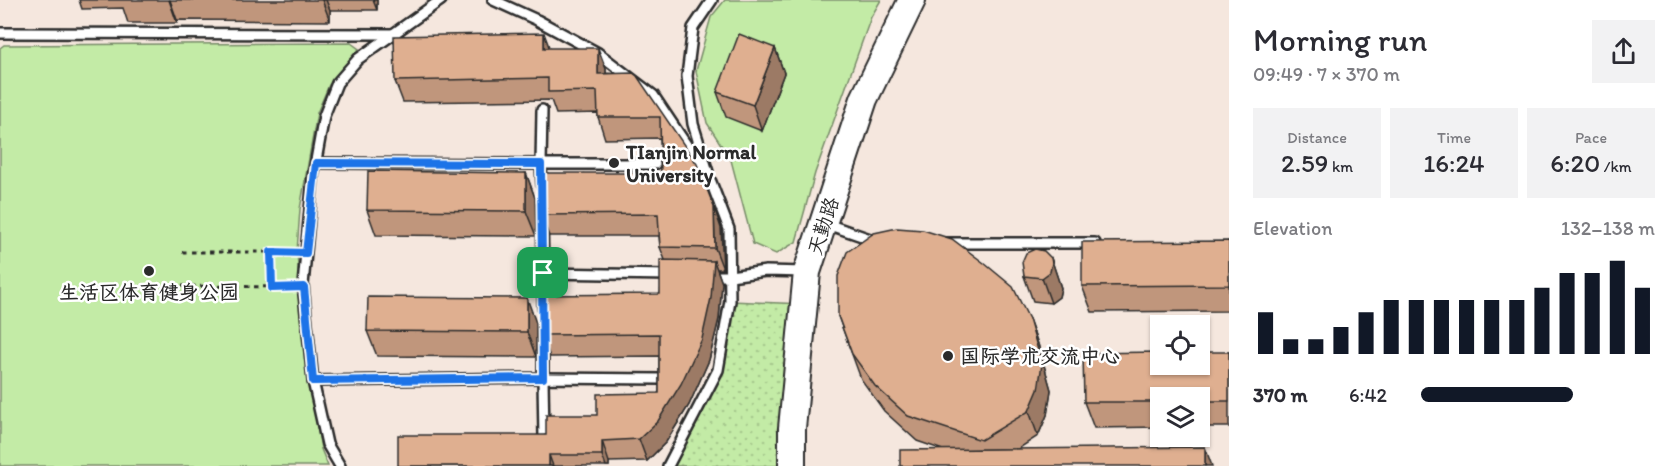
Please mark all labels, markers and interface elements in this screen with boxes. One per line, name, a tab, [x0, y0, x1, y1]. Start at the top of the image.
text: Morning run	[1253, 20, 1428, 59]
button: share	[1592, 20, 1655, 83]
text: 09:49 · 7 × 370 m	[1253, 62, 1400, 86]
text: Distance	[1287, 128, 1347, 147]
text: Time	[1437, 128, 1471, 147]
text: Pace	[1575, 128, 1607, 147]
place label: TIanjin Normal University	[625, 140, 756, 188]
text: 2.59	[1281, 147, 1328, 179]
text: 16:24	[1423, 147, 1485, 179]
text: 6:20	[1550, 147, 1600, 179]
marker: TIanjin Normal University	[607, 156, 621, 170]
text: km	[1328, 157, 1353, 176]
text: /km	[1600, 157, 1632, 176]
street label: 天勤路	[802, 193, 844, 258]
text: Elevation	[1253, 216, 1332, 240]
text: 132–138 m	[1561, 216, 1655, 240]
pin	[517, 247, 568, 298]
icon: arrive	[526, 256, 559, 289]
marker: 生活区体育健身公园	[142, 264, 156, 278]
place label: 生活区体育健身公园	[59, 280, 239, 304]
map controls	[1150, 315, 1210, 447]
button: locate	[1150, 315, 1210, 375]
place label: 国际学术交流中心	[960, 344, 1120, 368]
marker: 国际学术交流中心	[941, 349, 955, 363]
text: 370 m	[1253, 383, 1307, 407]
text: 6:42	[1349, 383, 1387, 407]
button: layers	[1150, 387, 1210, 447]

